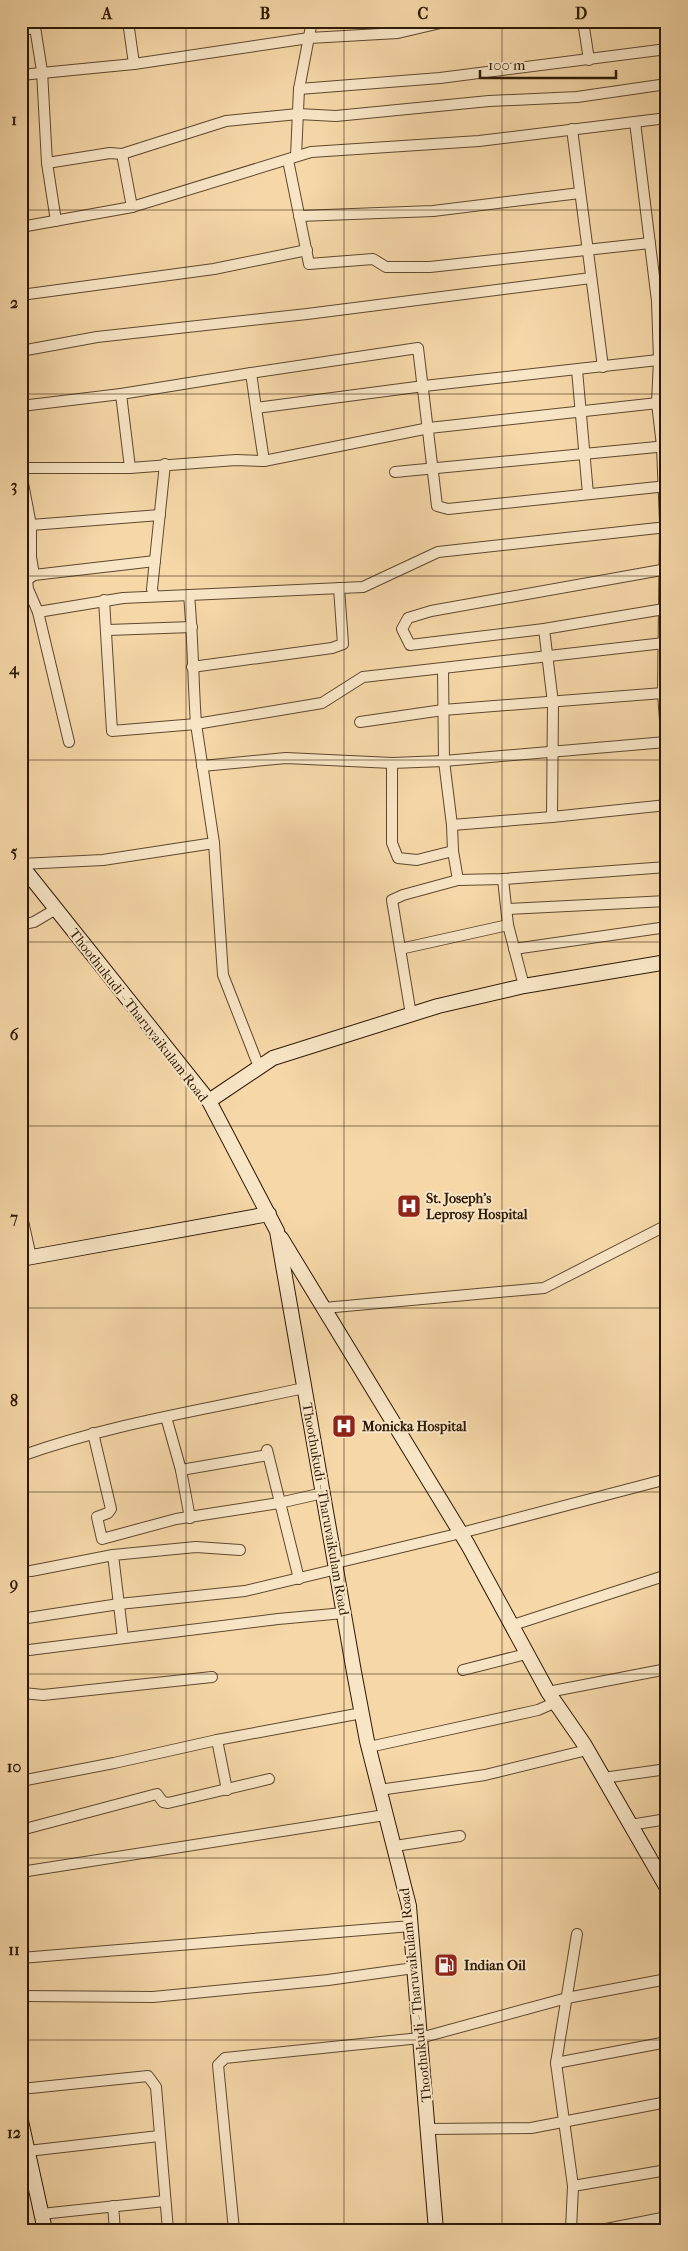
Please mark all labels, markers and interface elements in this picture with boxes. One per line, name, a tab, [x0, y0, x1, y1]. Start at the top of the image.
text: A	[101, 4, 113, 23]
text: B	[260, 4, 270, 23]
text: C	[418, 4, 429, 23]
text: D	[575, 4, 587, 23]
scale bar	[480, 48, 617, 80]
text: 100 m	[488, 56, 526, 74]
text: 1	[11, 110, 17, 129]
text: 2	[10, 293, 18, 312]
text: 3	[11, 476, 17, 496]
text: 4	[8, 659, 20, 679]
text: 5	[11, 842, 18, 861]
street label: Thoothukudi - Tharuvaikulam Road	[66, 925, 212, 1106]
text: 6	[10, 1025, 19, 1044]
place label: St. Joseph's Leprosy Hospital	[426, 1190, 528, 1223]
hospital icon: St. Joseph's Leprosy Hospital	[396, 1193, 422, 1219]
text: 7	[9, 1208, 18, 1227]
text: 8	[10, 1391, 18, 1410]
street label: Thoothukudi - Tharuvaikulam Road	[298, 1402, 353, 1617]
hospital icon: Monicka Hospital	[331, 1413, 357, 1439]
place label: Monicka Hospital	[361, 1418, 467, 1435]
text: 9	[9, 1574, 18, 1594]
text: 10	[7, 1757, 21, 1776]
street label: Thoothukudi - Tharuvaikulam Road	[396, 1887, 435, 2103]
text: 11	[8, 1940, 20, 1959]
fuel station icon: Indian Oil	[433, 1952, 459, 1978]
place label: Indian Oil	[464, 1957, 526, 1974]
text: 12	[7, 2123, 21, 2142]

